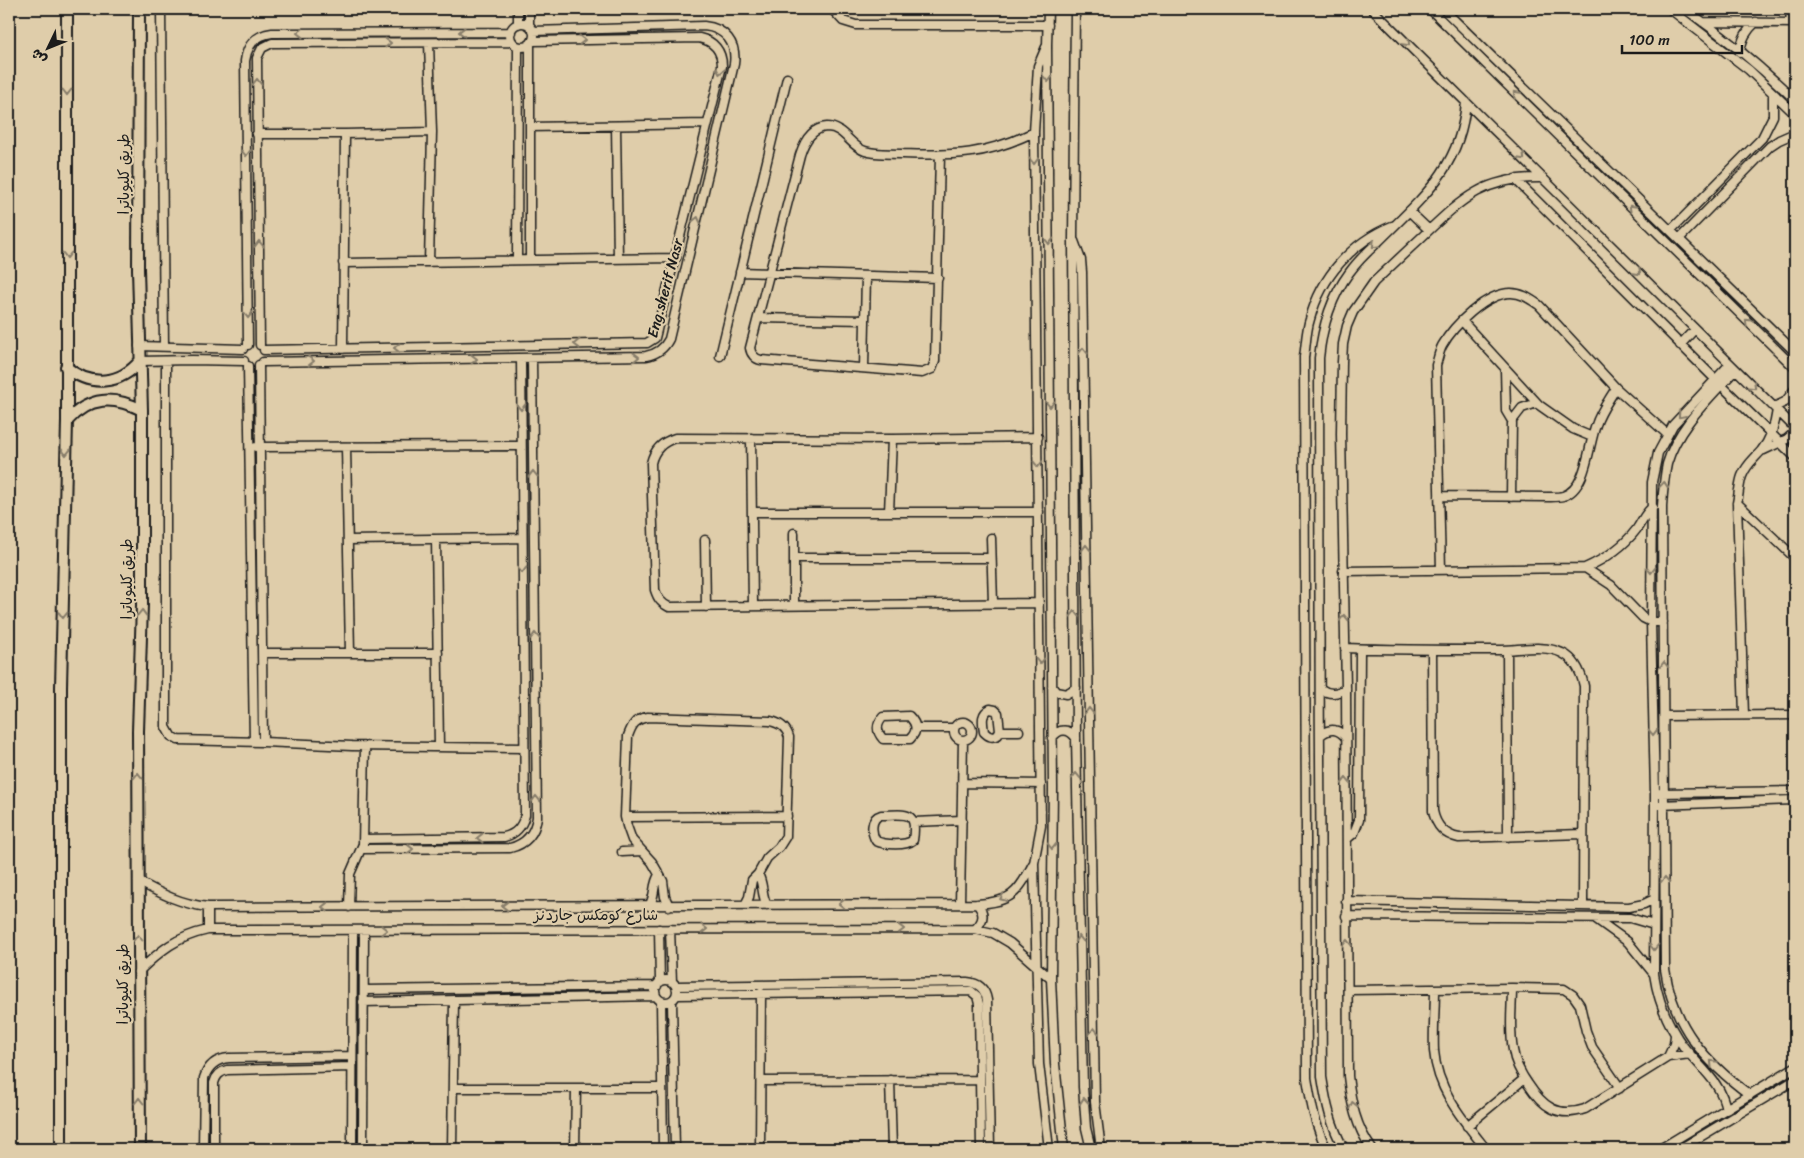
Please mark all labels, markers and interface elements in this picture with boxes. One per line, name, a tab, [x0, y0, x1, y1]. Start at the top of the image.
north arrow	[22, 22, 72, 72]
scale bar	[1622, 22, 1742, 54]
one-way arrow	[458, 27, 466, 37]
text: 100 m	[1629, 27, 1670, 53]
one-way arrow	[295, 28, 303, 38]
one-way arrow	[578, 35, 586, 45]
one-way arrow	[1401, 37, 1410, 46]
one-way arrow	[384, 38, 392, 48]
text: ش	[24, 42, 53, 71]
one-way arrow	[716, 67, 726, 76]
one-way arrow	[1043, 76, 1053, 83]
one-way arrow	[252, 78, 262, 86]
one-way arrow	[62, 89, 72, 97]
one-way arrow	[1513, 91, 1522, 100]
street label: طريق كليوباترا	[111, 133, 137, 215]
one-way arrow	[241, 149, 251, 157]
one-way arrow	[1516, 152, 1525, 161]
one-way arrow	[1029, 158, 1039, 166]
one-way arrow	[1629, 205, 1638, 214]
one-way arrow	[691, 215, 702, 224]
street label: Eng.sherif Nasr	[639, 235, 691, 341]
one-way arrow	[1044, 238, 1054, 246]
one-way arrow	[1372, 239, 1381, 248]
one-way arrow	[253, 240, 264, 248]
one-way arrow	[62, 252, 72, 259]
one-way arrow	[1632, 266, 1641, 275]
one-way arrow	[242, 311, 253, 319]
one-way arrow	[1745, 319, 1754, 328]
one-way arrow	[573, 339, 580, 349]
one-way arrow	[393, 342, 401, 353]
one-way arrow	[1078, 347, 1088, 354]
one-way arrow	[633, 351, 641, 362]
one-way arrow	[470, 354, 478, 364]
one-way arrow	[308, 356, 316, 366]
one-way arrow	[1747, 381, 1756, 390]
one-way arrow	[1045, 400, 1055, 408]
one-way arrow	[516, 404, 526, 411]
one-way arrow	[1678, 409, 1687, 418]
one-way arrow	[61, 449, 71, 457]
one-way arrow	[1033, 460, 1043, 468]
one-way arrow	[528, 470, 538, 478]
one-way arrow	[1658, 481, 1669, 489]
street label: طريق كليوباترا	[114, 538, 140, 620]
one-way arrow	[1081, 544, 1091, 552]
one-way arrow	[517, 566, 527, 574]
one-way arrow	[1646, 566, 1657, 574]
one-way arrow	[137, 609, 147, 616]
one-way arrow	[1070, 609, 1080, 617]
one-way arrow	[58, 612, 68, 619]
one-way arrow	[1339, 614, 1349, 622]
one-way arrow	[530, 632, 540, 640]
one-way arrow	[1035, 658, 1045, 666]
one-way arrow	[1659, 661, 1669, 668]
one-way arrow	[1083, 707, 1094, 715]
one-way arrow	[1648, 728, 1659, 736]
one-way arrow	[133, 771, 143, 779]
one-way arrow	[1071, 772, 1081, 780]
one-way arrow	[1341, 776, 1351, 784]
one-way arrow	[531, 795, 541, 802]
one-way arrow	[476, 833, 484, 843]
one-way arrow	[1047, 843, 1057, 851]
one-way arrow	[406, 844, 414, 854]
one-way arrow	[1660, 876, 1670, 884]
one-way arrow	[1000, 892, 1009, 902]
one-way arrow	[838, 899, 846, 909]
one-way arrow	[500, 901, 508, 911]
one-way arrow	[320, 902, 328, 912]
street label: شارع كومكس جاردنز	[532, 902, 658, 928]
one-way arrow	[700, 924, 708, 934]
one-way arrow	[898, 924, 906, 934]
one-way arrow	[380, 925, 388, 935]
one-way arrow	[133, 934, 143, 942]
one-way arrow	[1074, 934, 1084, 942]
one-way arrow	[1342, 939, 1352, 946]
street label: طريق كليوباترا	[110, 943, 136, 1025]
one-way arrow	[1649, 944, 1659, 951]
one-way arrow	[1089, 1027, 1099, 1034]
one-way arrow	[1710, 1060, 1719, 1069]
one-way arrow	[134, 1096, 144, 1104]
one-way arrow	[1079, 1097, 1090, 1105]
one-way arrow	[1348, 1101, 1359, 1110]

